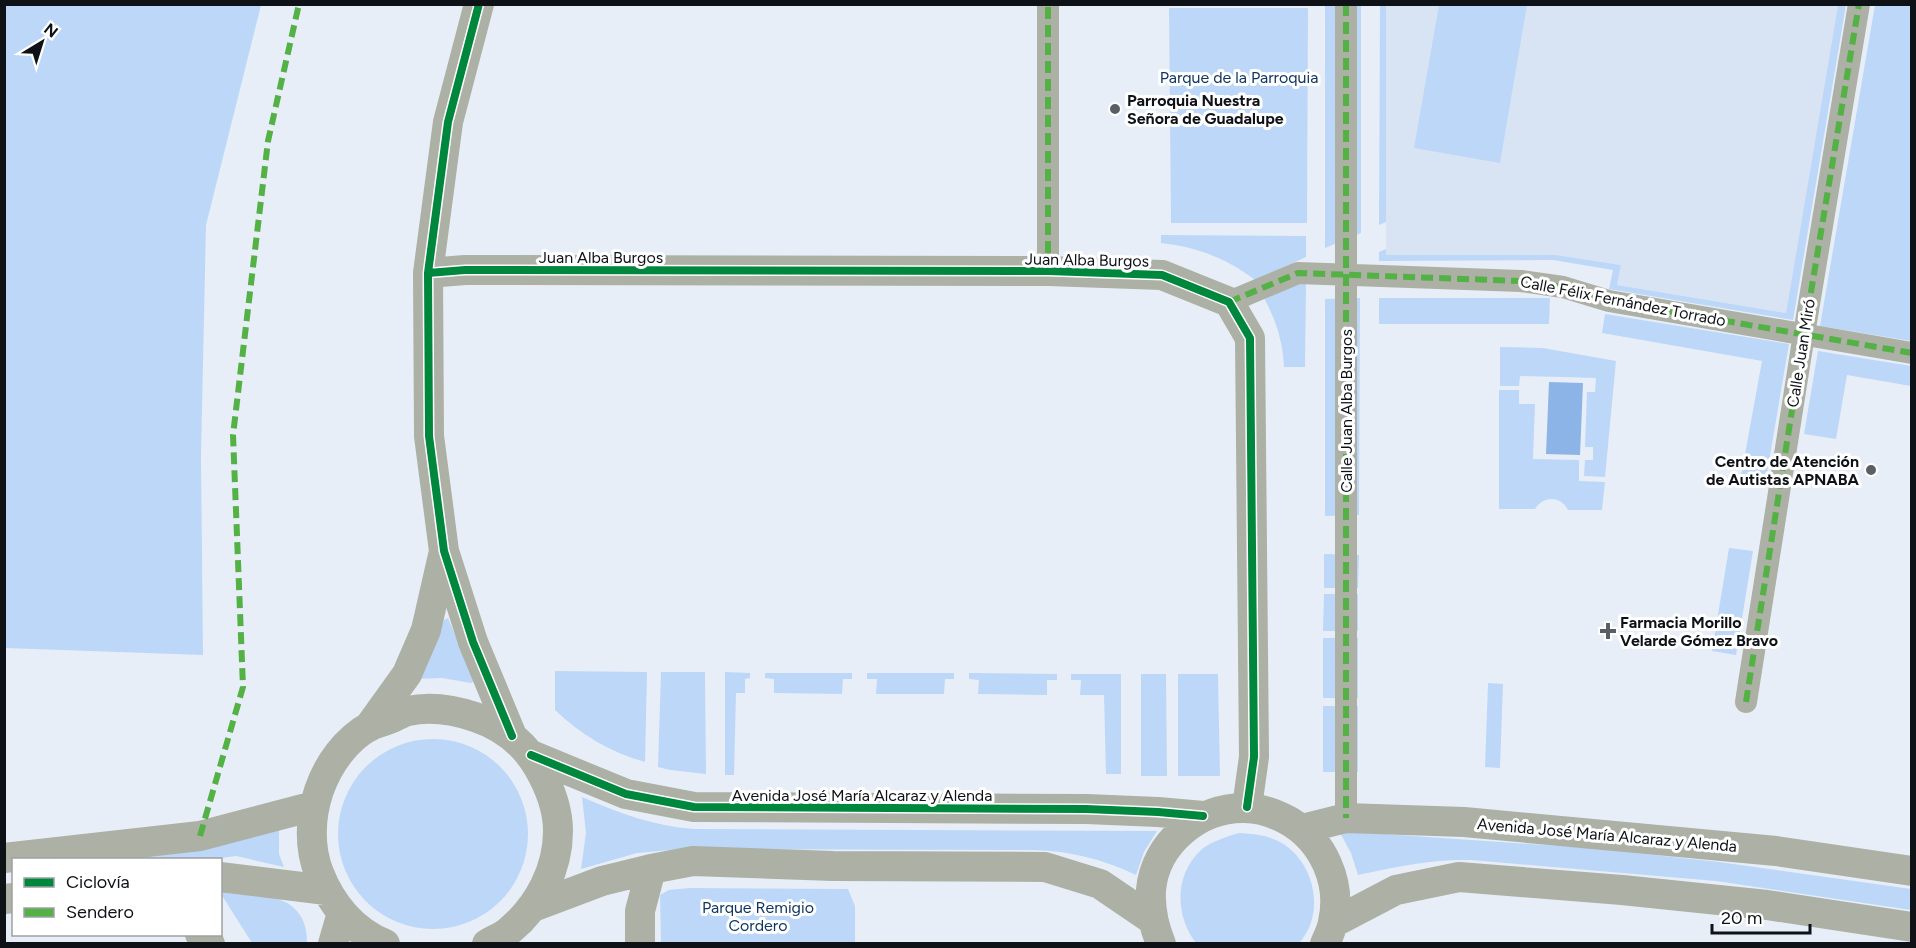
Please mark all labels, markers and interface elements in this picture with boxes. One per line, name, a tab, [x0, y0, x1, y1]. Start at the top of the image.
north arrow	[12, 12, 72, 72]
text: N	[40, 19, 62, 42]
park label: Parque de la Parroquia	[1160, 68, 1318, 87]
place label: Parroquia Nuestra Señora de Guadalupe	[1127, 91, 1284, 128]
marker: Parroquia Nuestra Señora de Guadalupe	[1108, 102, 1122, 116]
street label: Juan Alba Burgos	[539, 248, 663, 267]
street label: Juan Alba Burgos	[1025, 249, 1149, 271]
street label: Calle Félix Fernández Torrado	[1519, 272, 1727, 330]
street label: Calle Juan Miró	[1783, 297, 1819, 409]
street label: Calle Juan Alba Burgos	[1337, 329, 1356, 493]
place label: Centro de Atención de Autistas APNABA	[1706, 452, 1860, 489]
marker: Centro de Atención de Autistas APNABA	[1864, 463, 1878, 477]
place label: Farmacia Morillo Velarde Gómez Bravo	[1620, 613, 1778, 650]
marker: Farmacia Morillo Velarde Gómez Bravo	[1601, 624, 1615, 638]
street label: Avenida José María Alcaraz y Alenda	[732, 786, 992, 805]
street label: Avenida José María Alcaraz y Alenda	[1476, 814, 1738, 856]
legend	[12, 858, 222, 936]
text: Ciclovía	[66, 871, 130, 893]
scale bar	[1712, 897, 1810, 935]
park label: Parque Remigio Cordero	[702, 898, 814, 935]
text: Sendero	[66, 901, 134, 923]
text: 20 m	[1721, 907, 1762, 929]

